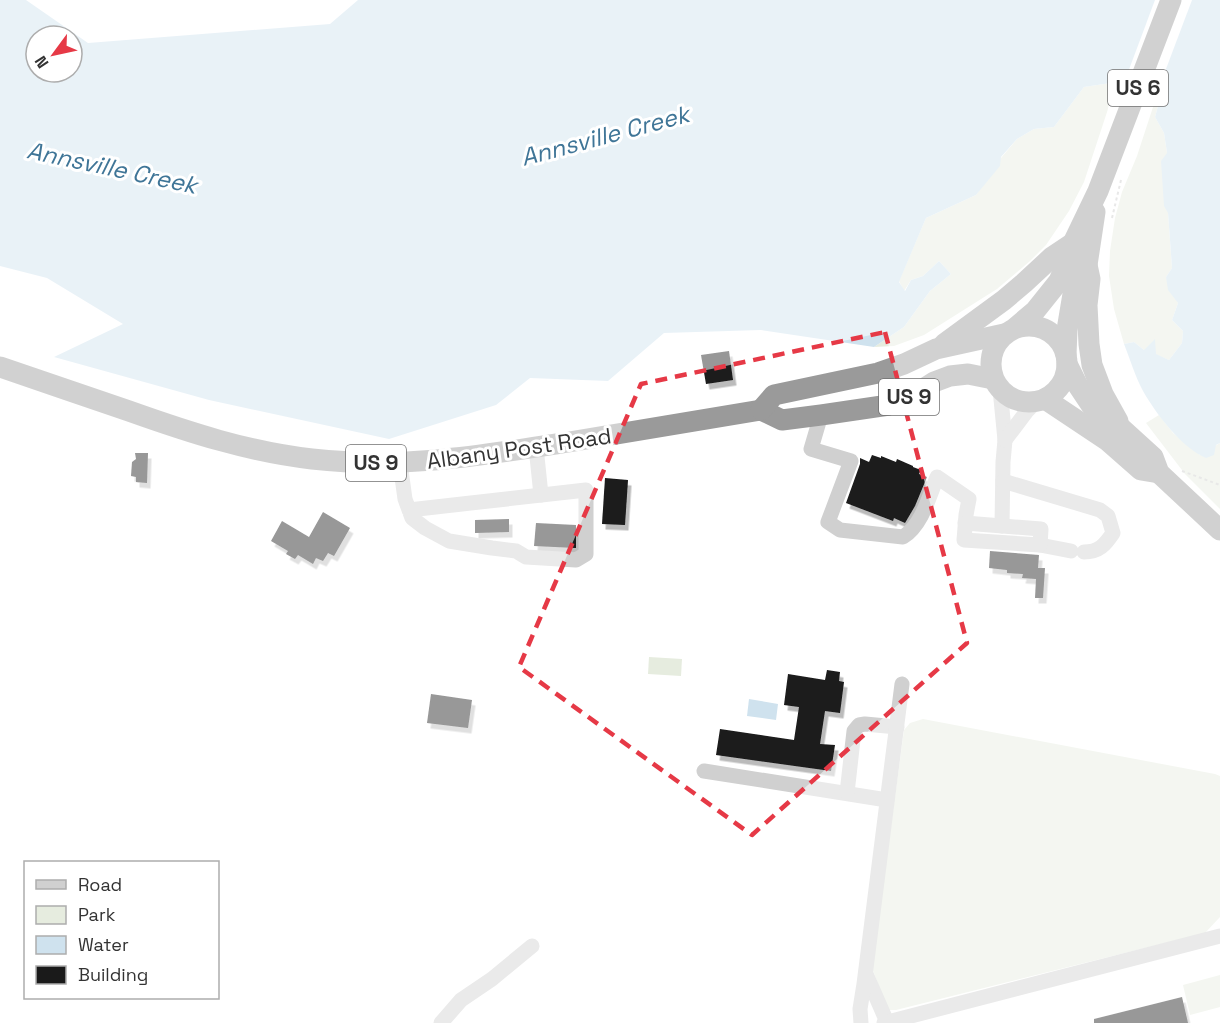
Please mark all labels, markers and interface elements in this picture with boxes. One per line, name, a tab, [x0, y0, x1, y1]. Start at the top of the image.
north arrow	[24, 24, 84, 84]
text: N	[30, 52, 54, 72]
road number: US 6	[1108, 70, 1168, 106]
water label: Annsville Creek	[517, 97, 695, 173]
water label: Annsville Creek	[24, 134, 203, 201]
road number: US 9	[879, 379, 939, 415]
street label: Albany Post Road	[425, 421, 613, 475]
road number: US 9	[346, 445, 406, 481]
legend	[24, 861, 219, 999]
text: Road	[78, 873, 122, 896]
text: Park	[78, 903, 116, 926]
text: Water	[78, 933, 129, 956]
text: Building	[78, 963, 148, 986]

